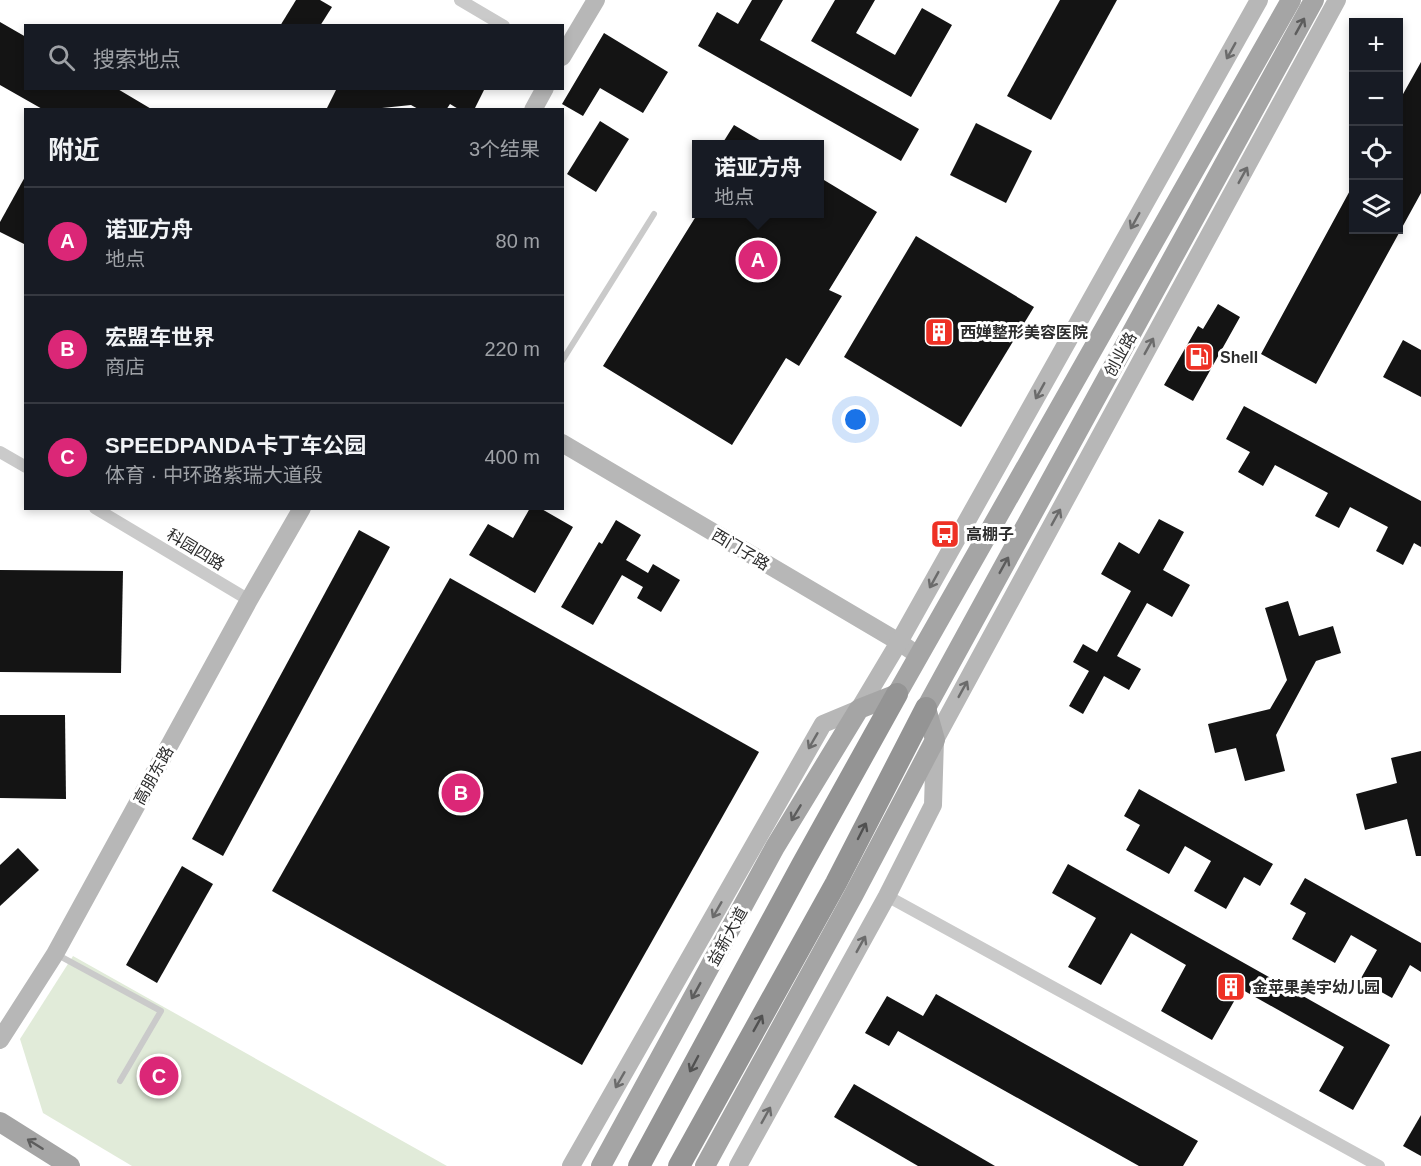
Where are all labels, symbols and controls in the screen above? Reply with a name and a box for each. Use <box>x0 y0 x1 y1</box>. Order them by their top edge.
one-way arrow <box>1295 17 1306 35</box>
map controls <box>1349 18 1403 234</box>
button: + <box>1349 18 1403 72</box>
search box <box>24 24 564 90</box>
icon: search <box>45 41 78 74</box>
one-way arrow <box>1225 42 1237 59</box>
text: 搜索地点 <box>93 47 181 72</box>
button: − <box>1349 72 1403 126</box>
button: locate <box>1349 126 1403 180</box>
text: 附近 <box>48 135 100 165</box>
text: 3个结果 <box>469 138 540 160</box>
popup <box>692 140 824 218</box>
text: 诺亚方舟 <box>714 155 802 180</box>
one-way arrow <box>1238 166 1249 184</box>
button: layers <box>1349 180 1403 234</box>
text: 地点 <box>714 186 754 208</box>
one-way arrow <box>1129 212 1141 229</box>
text: 诺亚方舟 <box>105 217 193 242</box>
text: A <box>60 230 75 252</box>
text: 80 m <box>496 230 540 252</box>
pin: A <box>738 238 777 282</box>
text: 地点 <box>105 248 145 270</box>
building icon: 西婵整形美容医院 <box>923 316 955 348</box>
place label: 西婵整形美容医院 <box>960 323 1088 341</box>
text: 宏盟车世界 <box>105 325 215 350</box>
street label: 创业路 <box>1101 329 1140 379</box>
text: B <box>60 338 75 360</box>
text: 220 m <box>484 338 540 360</box>
one-way arrow <box>1143 338 1155 355</box>
fuel station icon: Shell <box>1183 341 1215 373</box>
place label: Shell <box>1220 349 1258 366</box>
text: 商店 <box>105 356 145 378</box>
one-way arrow <box>1034 382 1046 399</box>
your location <box>841 405 870 434</box>
text: SPEEDPANDA卡丁车公园 <box>105 433 366 458</box>
text: C <box>60 446 75 468</box>
text: 400 m <box>484 446 540 468</box>
text: 体育 · 中环路紫瑞大道段 <box>105 464 323 486</box>
one-way arrow <box>1050 509 1062 526</box>
bus stop icon: 高棚子 <box>929 518 961 550</box>
street label: 科园四路 <box>164 526 228 573</box>
street label: 西门子路 <box>709 526 773 573</box>
place label: 高棚子 <box>966 526 1014 543</box>
one-way arrow <box>999 557 1011 574</box>
one-way arrow <box>928 571 940 588</box>
one-way arrow <box>958 680 969 698</box>
one-way arrow <box>807 732 819 749</box>
street label: 高朋东路 <box>130 743 176 807</box>
pin: B <box>442 770 480 816</box>
one-way arrow <box>790 804 802 821</box>
one-way arrow <box>857 822 869 840</box>
one-way arrow <box>711 901 723 918</box>
street label: 益新大道 <box>704 904 750 968</box>
one-way arrow <box>855 936 867 953</box>
building icon: 金苹果美宇幼儿园 <box>1215 971 1247 1003</box>
place label: 金苹果美宇幼儿园 <box>1252 978 1380 996</box>
one-way arrow <box>690 982 702 999</box>
one-way arrow <box>752 1015 764 1032</box>
pin: C <box>140 1054 178 1098</box>
one-way arrow <box>688 1055 700 1072</box>
one-way arrow <box>614 1071 626 1088</box>
one-way arrow <box>760 1107 772 1124</box>
one-way arrow <box>27 1138 44 1150</box>

